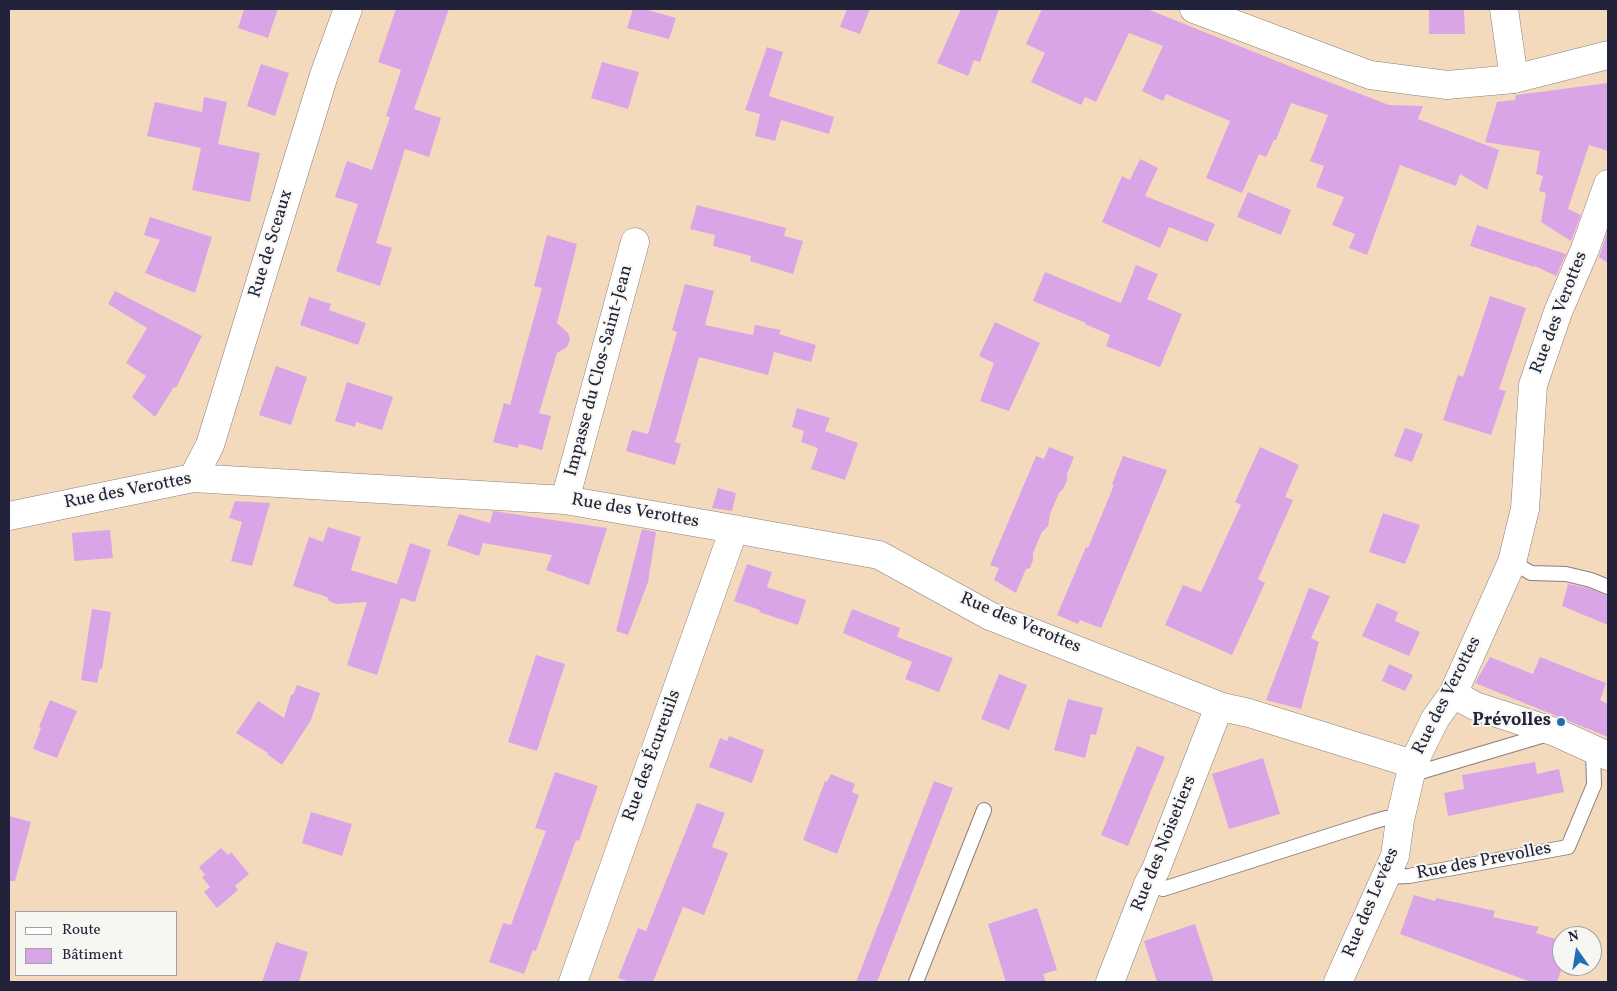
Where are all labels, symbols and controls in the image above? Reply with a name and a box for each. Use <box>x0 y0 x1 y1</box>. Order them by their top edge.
street label: Rue de Sceaux <box>245 187 299 301</box>
street label: Rue des Verottes <box>1527 249 1593 377</box>
street label: Impasse du Clos-Saint-Jean <box>561 263 639 479</box>
street label: Rue des Verottes <box>62 469 194 515</box>
street label: Rue des Verottes <box>569 490 701 534</box>
street label: Rue des Verottes <box>956 589 1084 659</box>
street label: Rue des Verottes <box>1409 633 1487 759</box>
street label: Rue des Écureuils <box>619 687 687 825</box>
place label: Prévolles <box>1472 711 1551 733</box>
marker: Prévolles <box>1555 716 1567 728</box>
street label: Rue des Noisetiers <box>1128 773 1202 915</box>
street label: Rue des Prevolles <box>1415 838 1553 886</box>
street label: Rue des Levées <box>1339 845 1405 961</box>
legend <box>15 911 178 976</box>
text: Route <box>62 920 101 941</box>
north arrow <box>1552 926 1602 976</box>
text: N <box>1567 926 1581 947</box>
text: Bâtiment <box>62 945 123 966</box>

